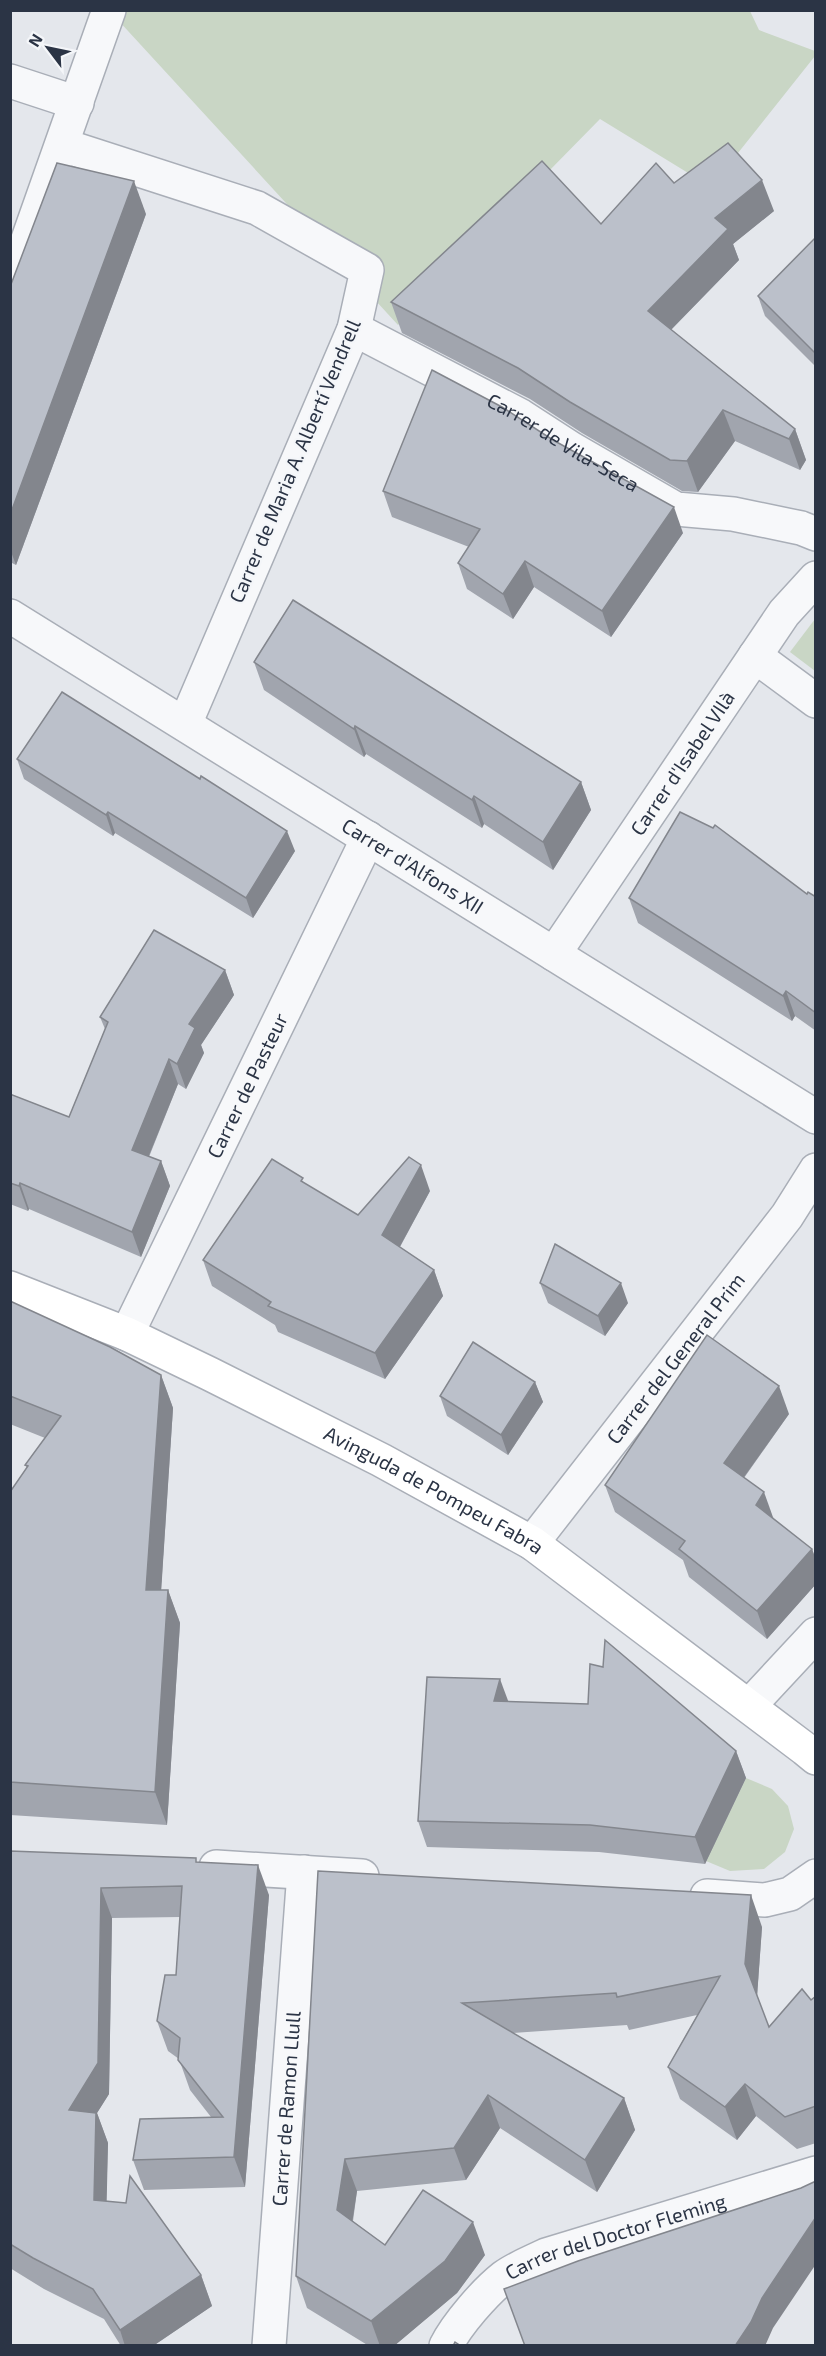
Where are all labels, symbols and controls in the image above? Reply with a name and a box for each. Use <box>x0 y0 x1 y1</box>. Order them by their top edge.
north arrow <box>18 18 78 78</box>
text: N <box>24 30 46 50</box>
street label: Carrer de Maria A. Albertí Vendrell <box>223 315 365 606</box>
street label: Carrer de Vila-Seca <box>483 388 644 496</box>
street label: Carrer d'Isabel VIlà <box>625 686 739 840</box>
street label: Carrer d'Alfons XII <box>338 812 488 918</box>
street label: Carrer de Pasteur <box>201 1009 292 1162</box>
street label: Carrer del General Prim <box>601 1268 749 1448</box>
street label: Avinguda de Pompeu Fabra <box>320 1420 549 1559</box>
street label: Carrer de Ramon Llull <box>266 2010 305 2207</box>
street label: Carrer del Doctor Fleming <box>500 2188 729 2284</box>

